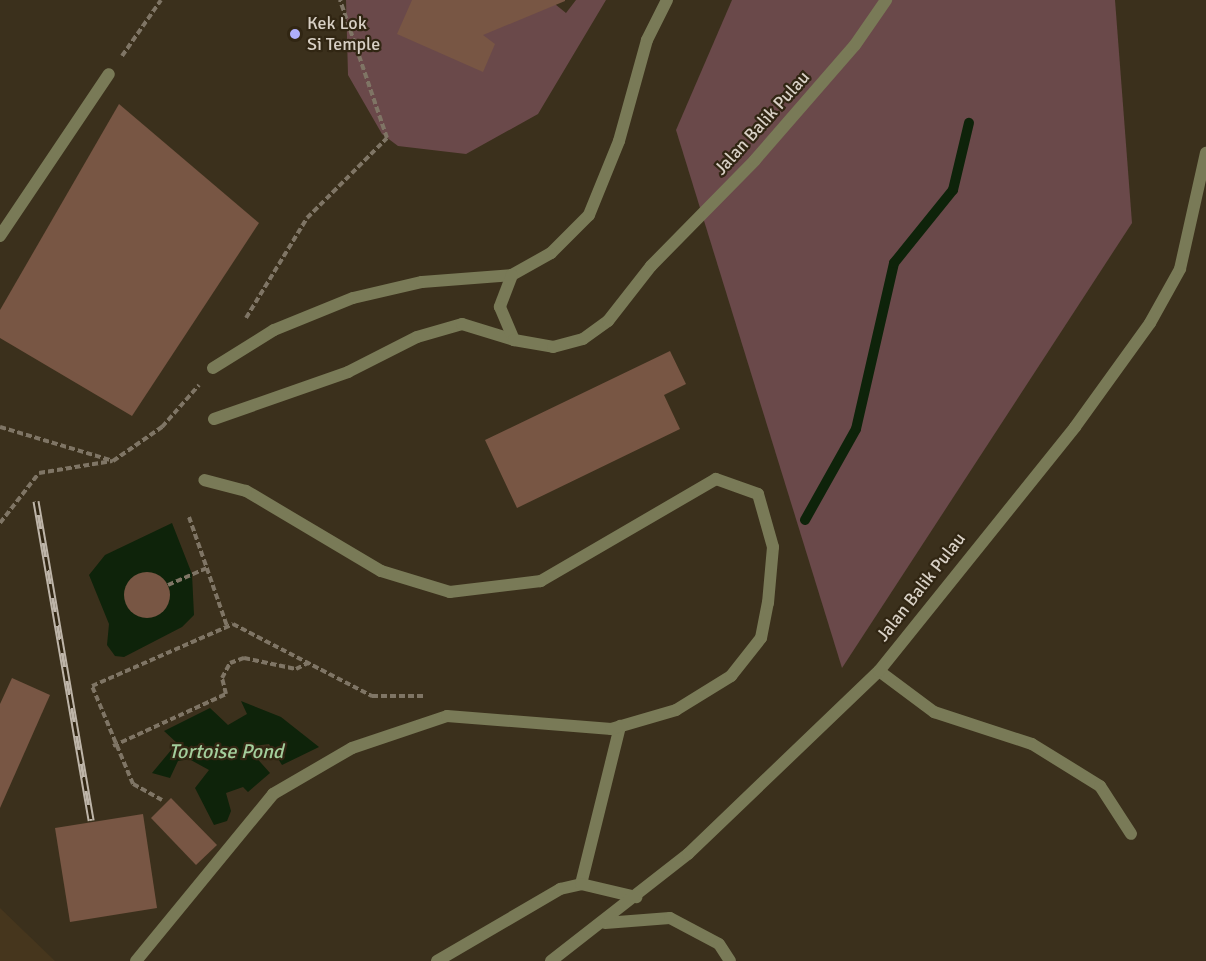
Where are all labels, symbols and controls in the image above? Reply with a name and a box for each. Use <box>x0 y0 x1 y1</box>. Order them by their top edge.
place label: Kek Lok Si Temple <box>307 13 380 56</box>
marker: Kek Lok Si Temple <box>288 27 302 41</box>
street label: Jalan Balik Pulau <box>710 67 814 179</box>
street label: Jalan Balik Pulau <box>872 528 970 646</box>
water label: Tortoise Pond <box>169 739 283 763</box>

